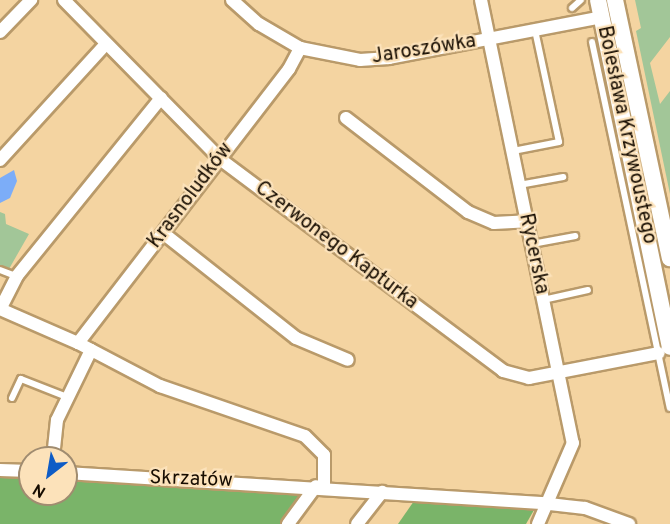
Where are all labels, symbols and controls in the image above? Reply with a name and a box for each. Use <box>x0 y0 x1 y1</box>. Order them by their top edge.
street label: Bolesława Krzywoustego <box>591 24 661 246</box>
street label: Jaroszówka <box>370 30 478 70</box>
street label: Krasnoludków <box>143 138 239 254</box>
street label: Czerwonego Kapturka <box>250 177 422 315</box>
street label: Rycerska <box>513 211 553 297</box>
north arrow <box>18 446 78 506</box>
street label: Skrzatów <box>149 467 233 493</box>
text: N <box>30 478 50 501</box>

